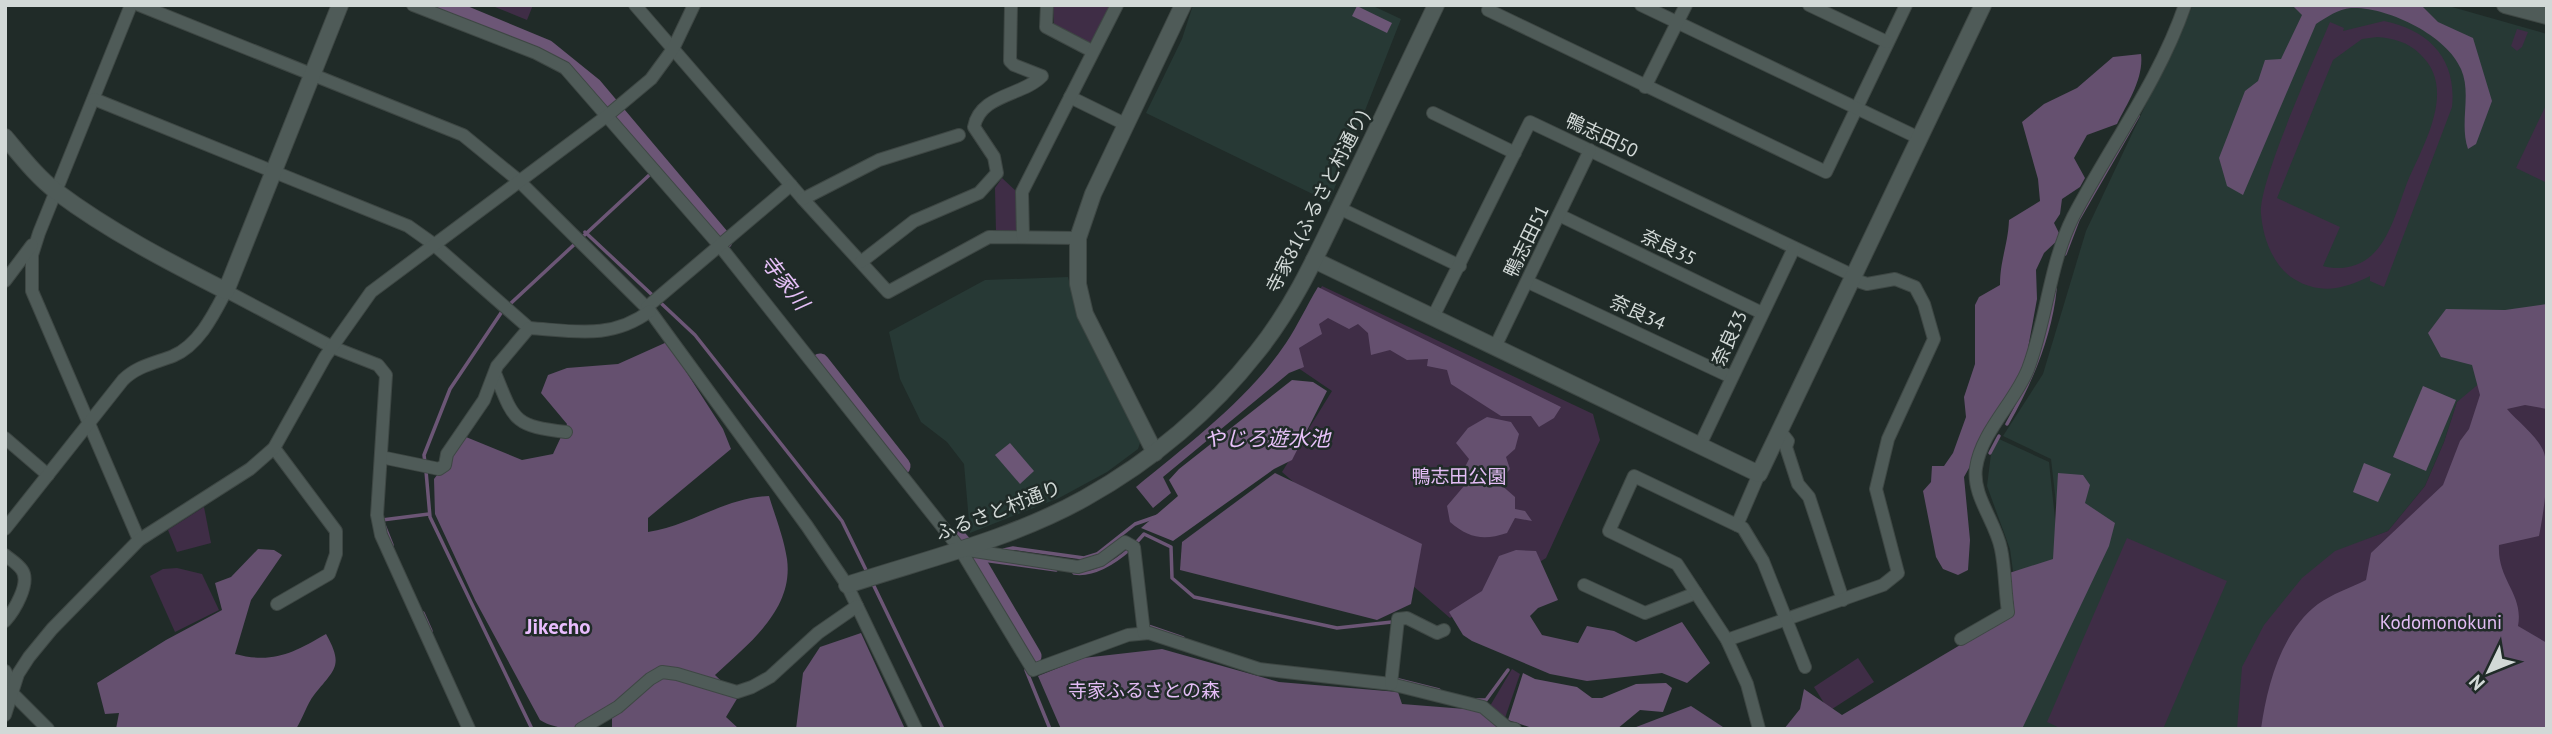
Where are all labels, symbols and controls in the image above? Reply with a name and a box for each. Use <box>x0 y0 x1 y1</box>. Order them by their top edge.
street label: 寺家81(ふるさと村通り) <box>1260 105 1374 297</box>
street label: 鴨志田50 <box>1562 108 1642 162</box>
street label: 鴨志田51 <box>1498 201 1554 281</box>
street label: 奈良35 <box>1637 223 1701 271</box>
water label: 寺家川 <box>755 249 816 317</box>
street label: 奈良34 <box>1606 289 1670 335</box>
street label: 奈良33 <box>1706 306 1752 370</box>
water label: やじろ遊水池 <box>1204 425 1332 452</box>
park label: 鴨志田公園 <box>1411 464 1507 488</box>
street label: ふるさと村通り <box>932 475 1064 545</box>
park label: Kodomonokuni <box>2380 610 2502 634</box>
district label: Jikecho <box>524 613 591 640</box>
north arrow <box>2454 636 2524 706</box>
text: N <box>2464 670 2490 695</box>
park label: 寺家ふるさとの森 <box>1068 678 1220 702</box>

